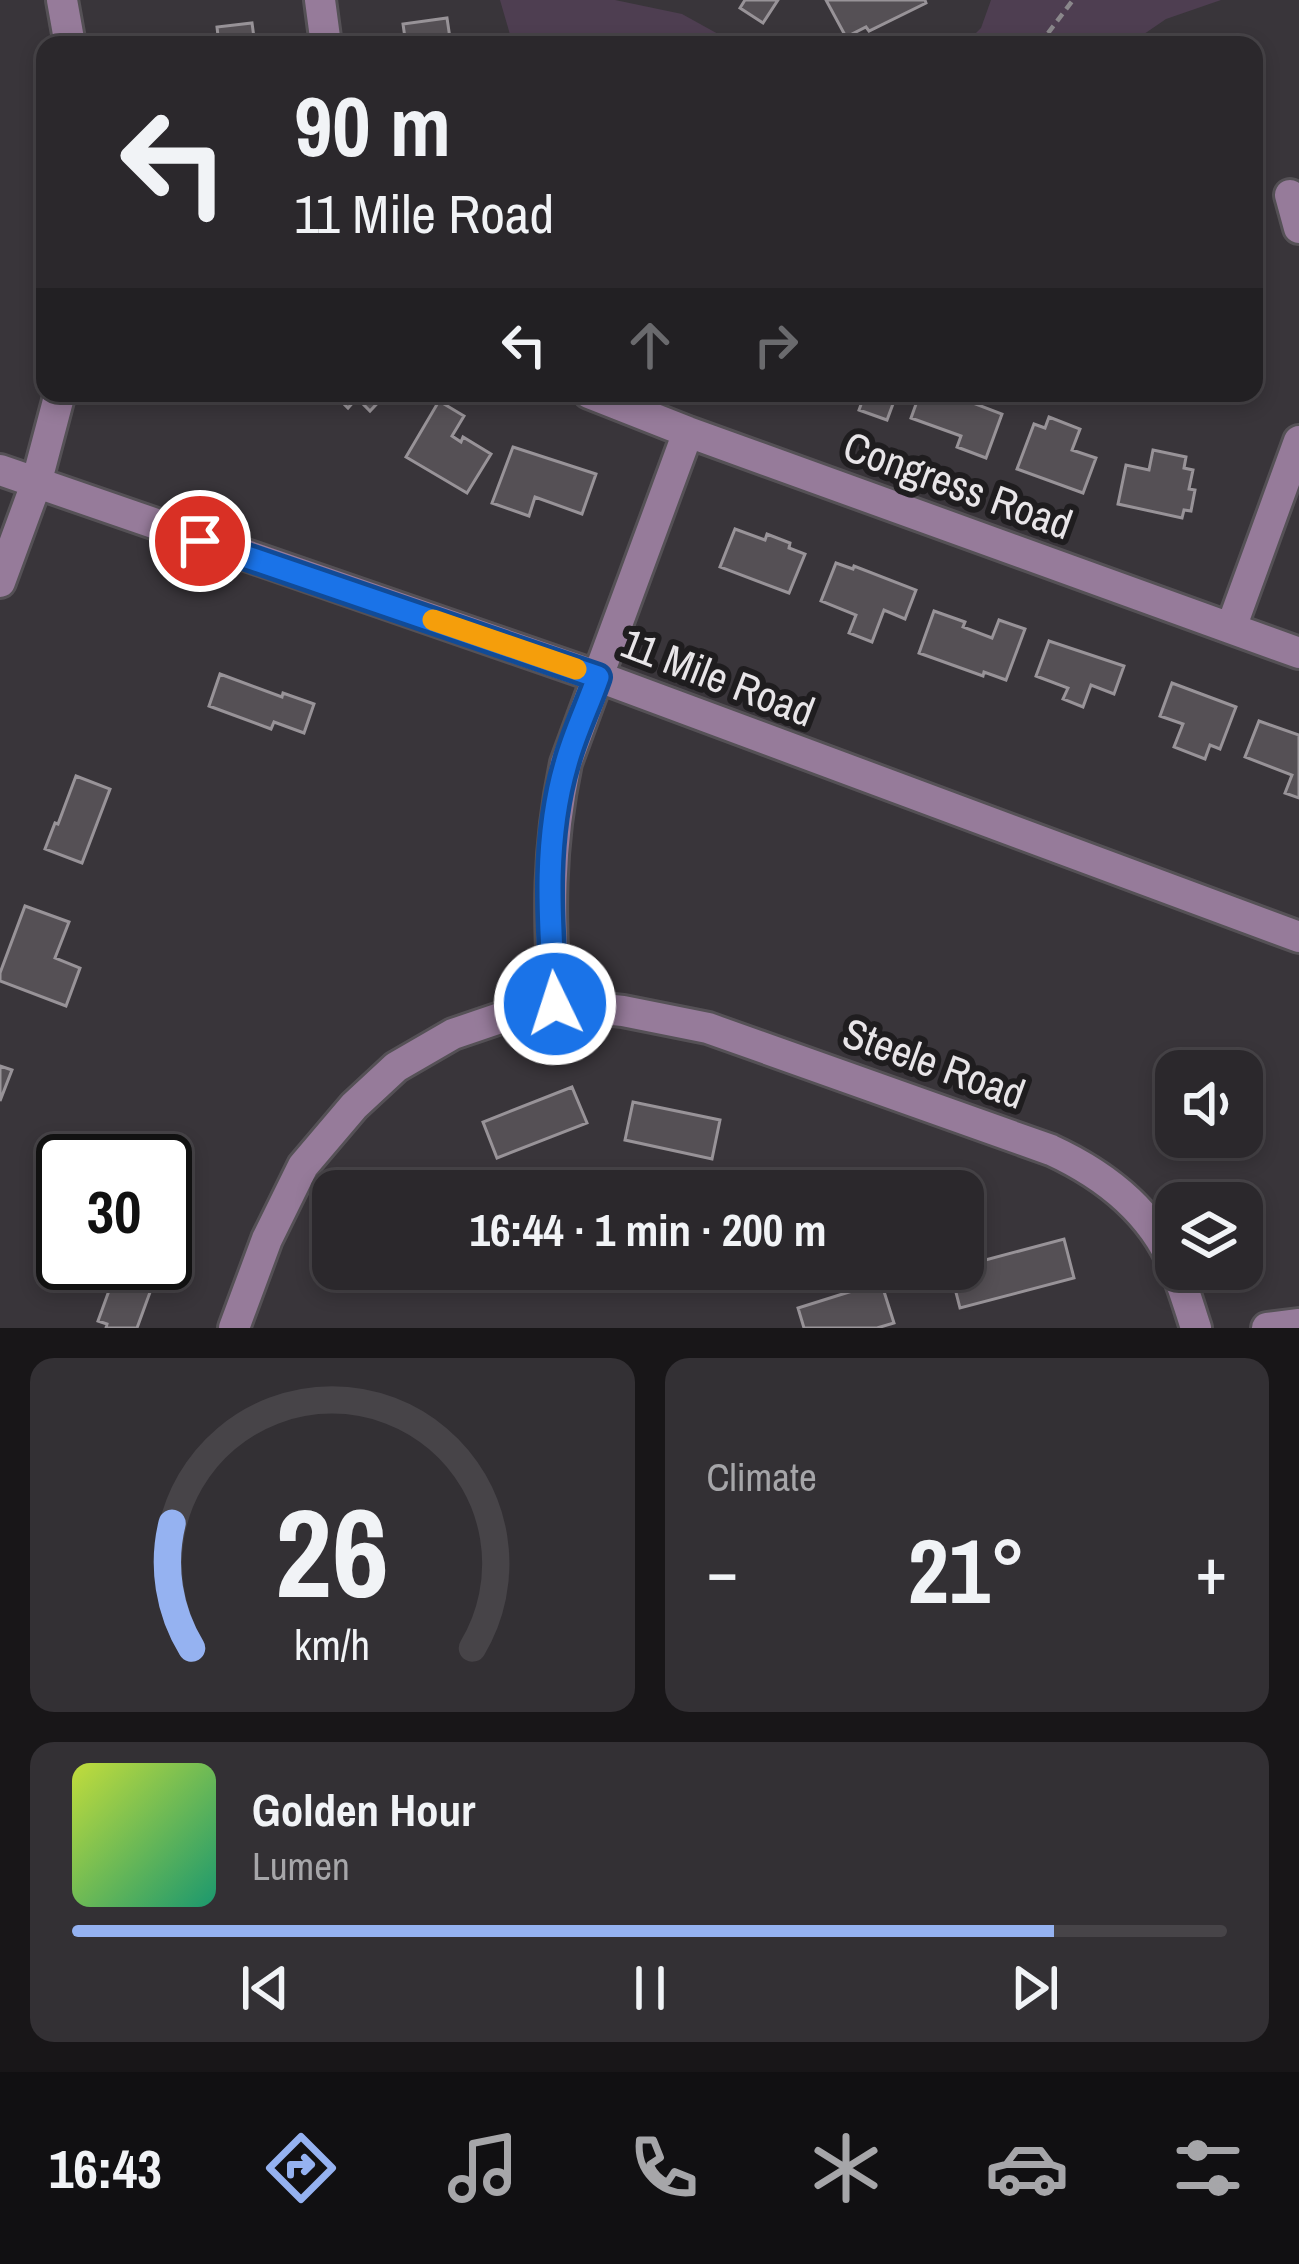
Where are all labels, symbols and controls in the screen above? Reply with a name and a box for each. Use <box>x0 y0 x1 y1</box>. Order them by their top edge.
text: 90 m <box>294 69 451 182</box>
icon: left <box>96 84 252 240</box>
text: 11 Mile Road <box>294 177 554 250</box>
icon: left <box>491 312 557 378</box>
icon: ahead <box>617 312 683 378</box>
icon: right <box>743 312 809 378</box>
street label: Congress Road <box>836 418 1080 552</box>
pin <box>149 490 251 592</box>
icon: arrive <box>167 508 233 574</box>
street label: 11 Mile Road <box>614 615 822 739</box>
position arrow <box>492 941 618 1067</box>
street label: Steele Road <box>835 1004 1033 1122</box>
map controls <box>1155 1050 1263 1290</box>
button: sound <box>1155 1050 1263 1158</box>
speed limit sign: 30 <box>36 1134 192 1290</box>
button: layers <box>1155 1182 1263 1290</box>
text: 16:44 · 1 min · 200 m <box>470 1199 826 1260</box>
text: Climate <box>707 1451 817 1503</box>
text: 26 <box>275 1468 389 1636</box>
text: 21° <box>908 1510 1026 1631</box>
text: − <box>707 1526 738 1615</box>
text: + <box>1195 1526 1227 1615</box>
text: km/h <box>294 1616 370 1673</box>
text: Golden Hour <box>252 1779 475 1840</box>
text: Lumen <box>252 1840 350 1892</box>
icon: previous <box>232 1955 298 2021</box>
icon: pause <box>617 1955 683 2021</box>
icon: next <box>1002 1955 1068 2021</box>
icon: directions <box>259 2126 343 2210</box>
icon: music <box>441 2126 525 2210</box>
icon: phone <box>622 2126 706 2210</box>
icon: climate <box>804 2126 888 2210</box>
icon: car <box>985 2126 1069 2210</box>
icon: filters <box>1166 2126 1250 2210</box>
text: 16:43 <box>49 2132 162 2205</box>

